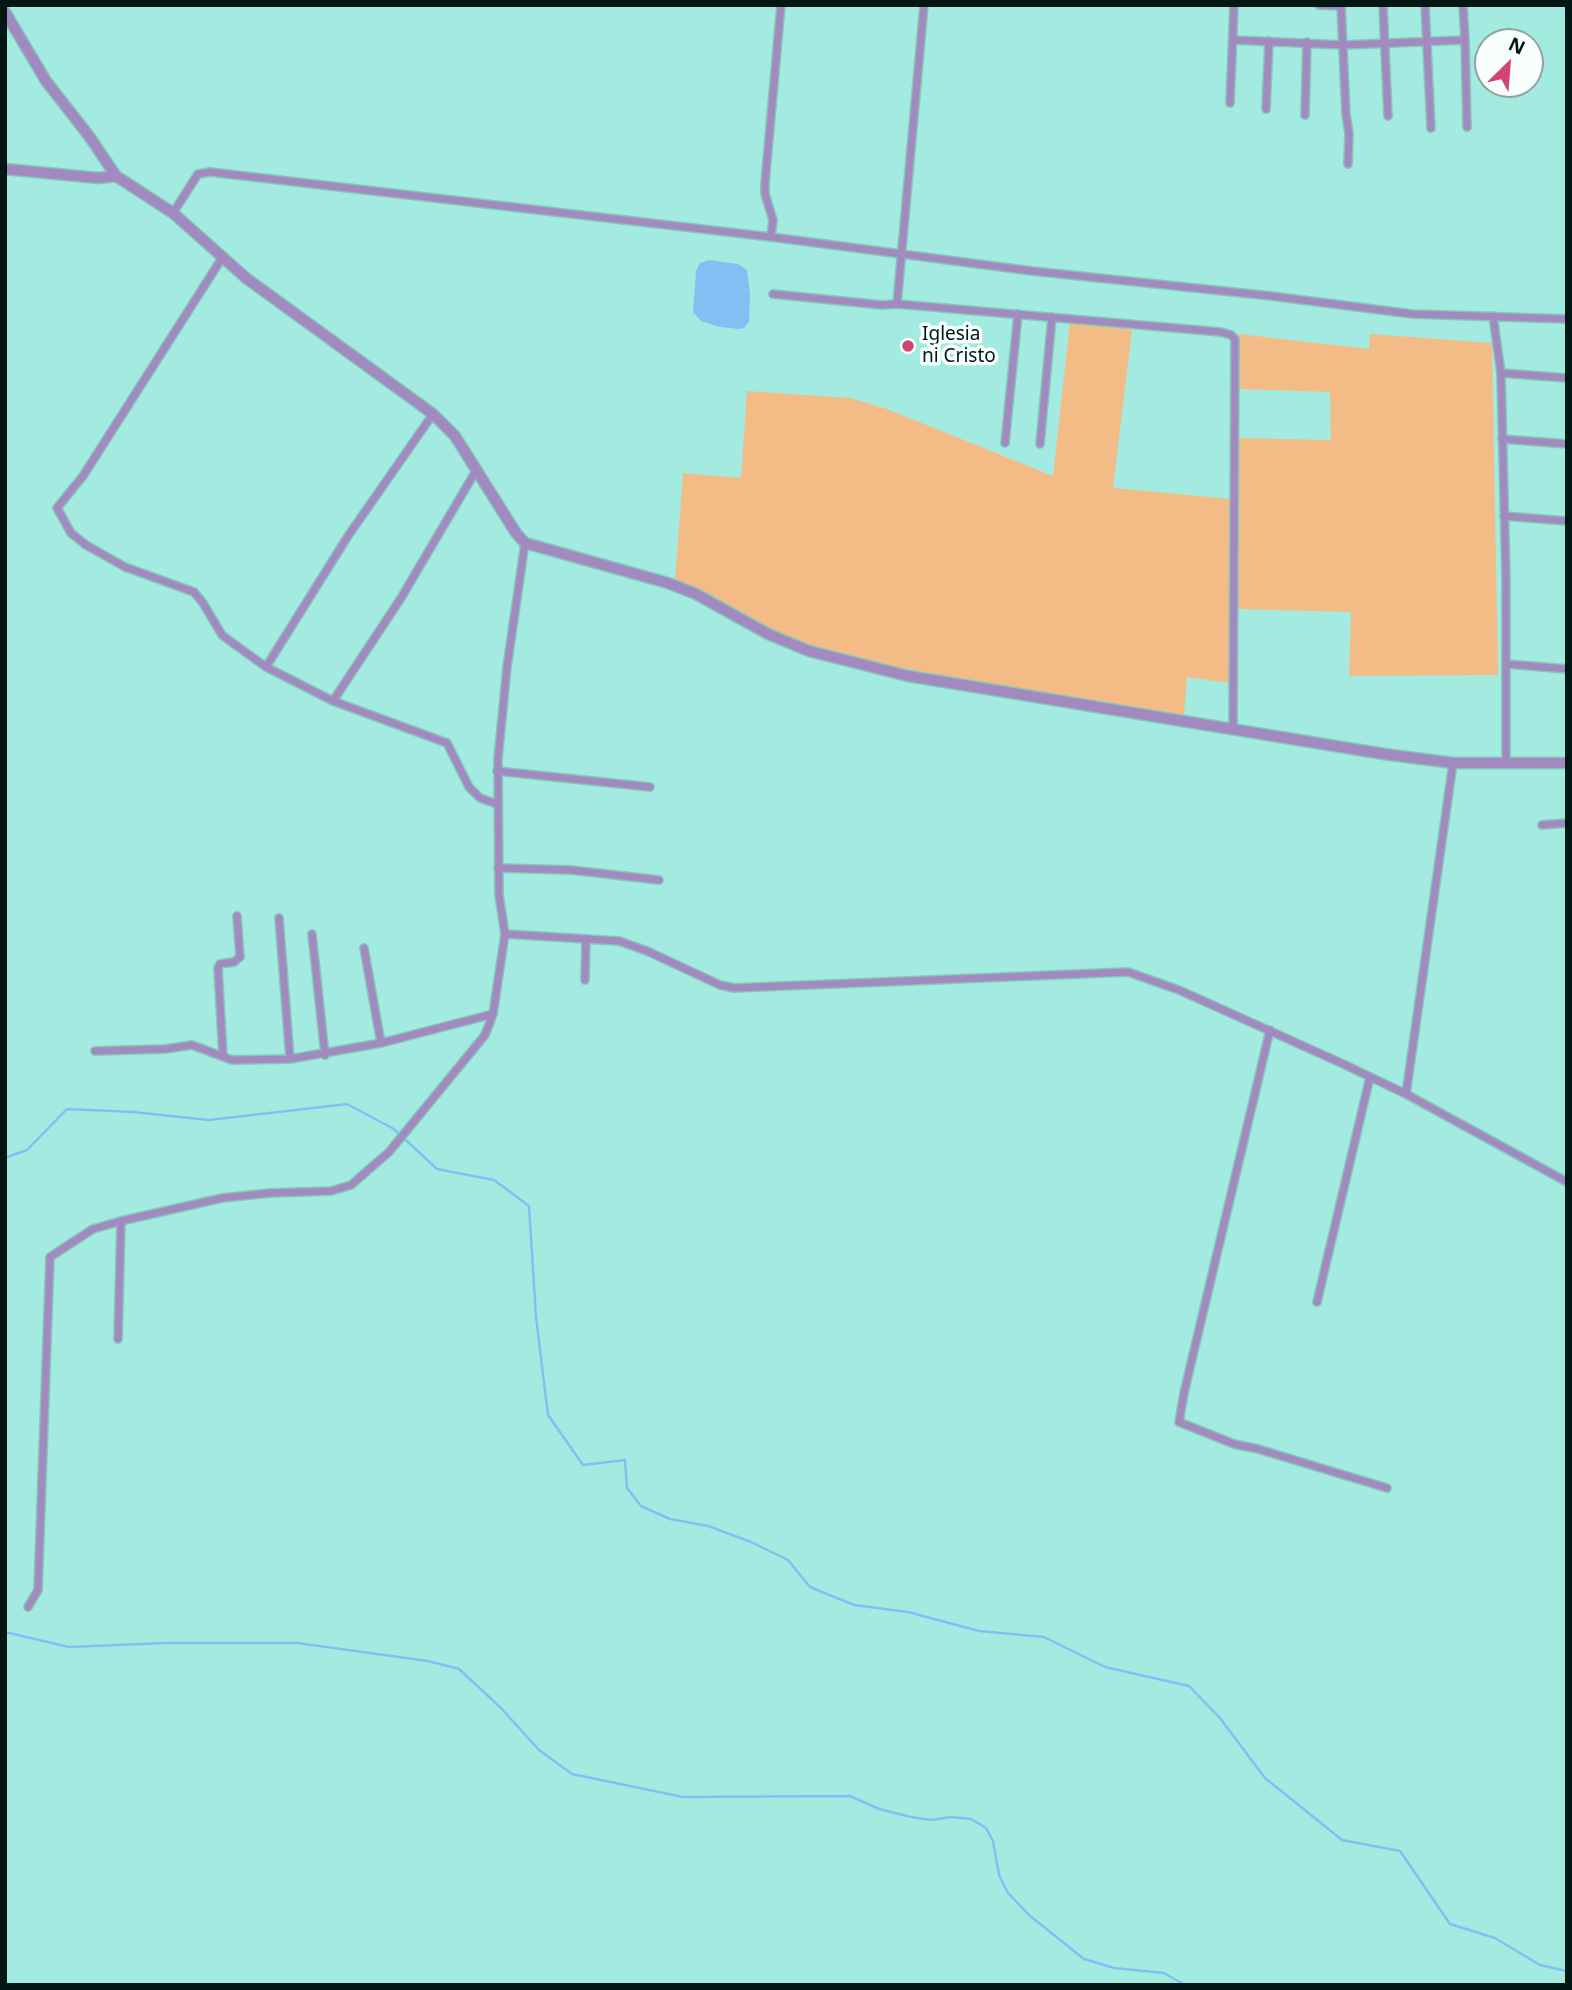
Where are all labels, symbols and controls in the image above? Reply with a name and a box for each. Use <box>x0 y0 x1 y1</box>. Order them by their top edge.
north arrow <box>1474 28 1544 98</box>
text: N <box>1505 31 1530 61</box>
place label: Iglesia ni Cristo <box>922 324 996 368</box>
marker: Iglesia ni Cristo <box>900 338 916 354</box>

